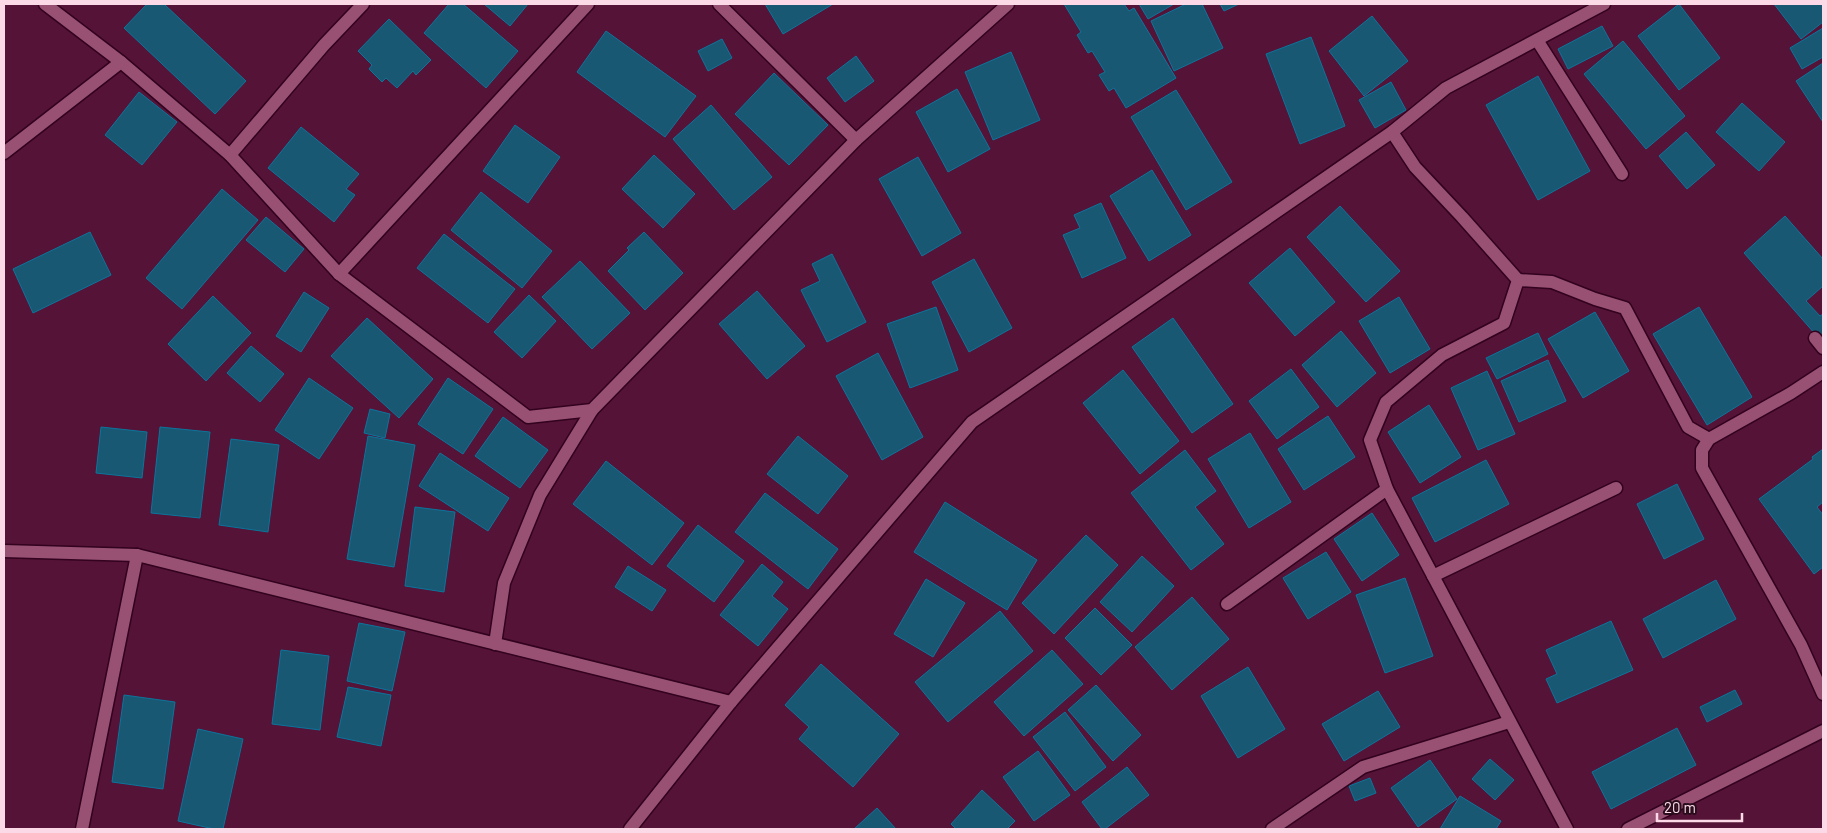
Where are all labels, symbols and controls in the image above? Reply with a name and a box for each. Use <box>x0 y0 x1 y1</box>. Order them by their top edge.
scale bar <box>1657 790 1742 822</box>
text: 20 m <box>1664 798 1696 816</box>

